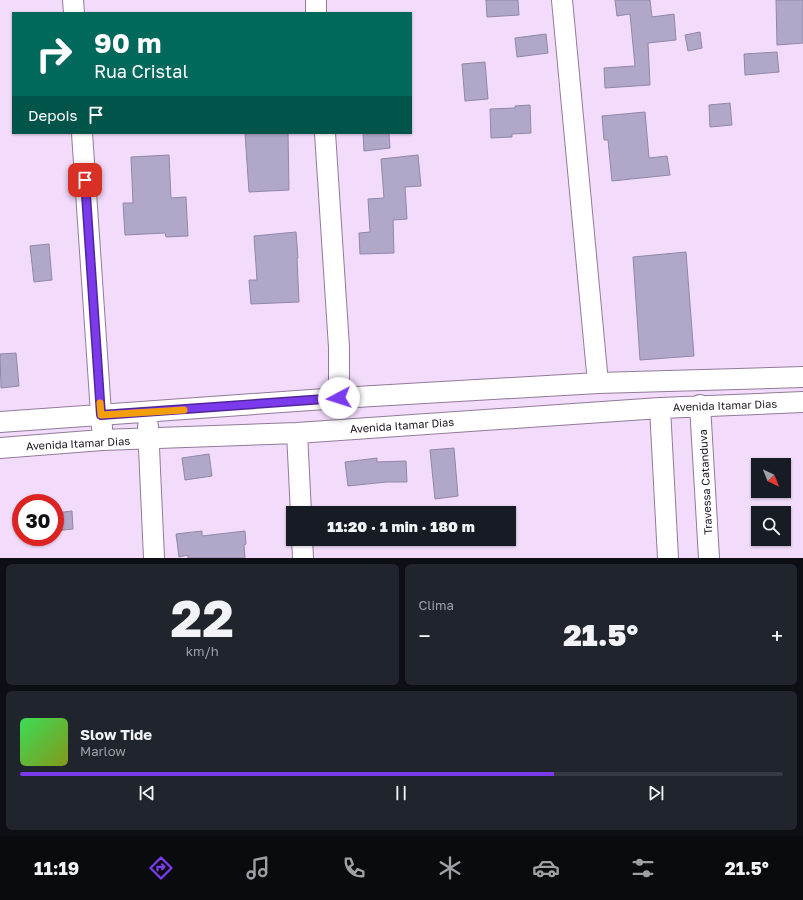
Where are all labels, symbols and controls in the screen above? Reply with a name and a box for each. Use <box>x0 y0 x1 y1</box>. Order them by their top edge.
text: 90 m <box>94 26 161 59</box>
icon: right <box>28 28 80 80</box>
text: Rua Cristal <box>94 60 188 82</box>
icon: arrive <box>85 104 107 126</box>
text: Depois <box>28 106 77 124</box>
pin <box>68 163 102 197</box>
icon: arrive <box>74 169 96 191</box>
position arrow <box>318 377 360 419</box>
street label: Avenida Itamar Dias <box>673 397 777 413</box>
street label: Avenida Itamar Dias <box>350 415 455 435</box>
street label: Travessa Catanduva <box>696 429 714 535</box>
street label: Avenida Itamar Dias <box>26 434 131 452</box>
north arrow <box>751 458 791 498</box>
map controls <box>751 458 791 546</box>
speed limit sign: 30 <box>12 494 64 546</box>
button: search <box>751 506 791 546</box>
text: 11:20 · 1 min · 180 m <box>327 517 475 535</box>
text: 22 <box>171 586 234 648</box>
text: Clima <box>419 597 454 613</box>
text: 21.5° <box>563 617 638 653</box>
text: − <box>419 622 431 649</box>
text: + <box>771 622 783 649</box>
text: km/h <box>186 643 219 659</box>
text: Slow Tide <box>80 725 152 743</box>
text: Marlow <box>80 743 126 759</box>
icon: previous <box>136 782 158 804</box>
icon: pause <box>390 782 412 804</box>
icon: next <box>645 782 667 804</box>
icon: directions <box>147 854 175 882</box>
icon: music <box>244 854 272 882</box>
icon: phone <box>340 854 368 882</box>
icon: climate <box>436 854 464 882</box>
icon: car <box>532 854 560 882</box>
icon: filters <box>629 854 657 882</box>
text: 11:19 <box>34 857 79 879</box>
text: 21.5° <box>725 857 769 879</box>

